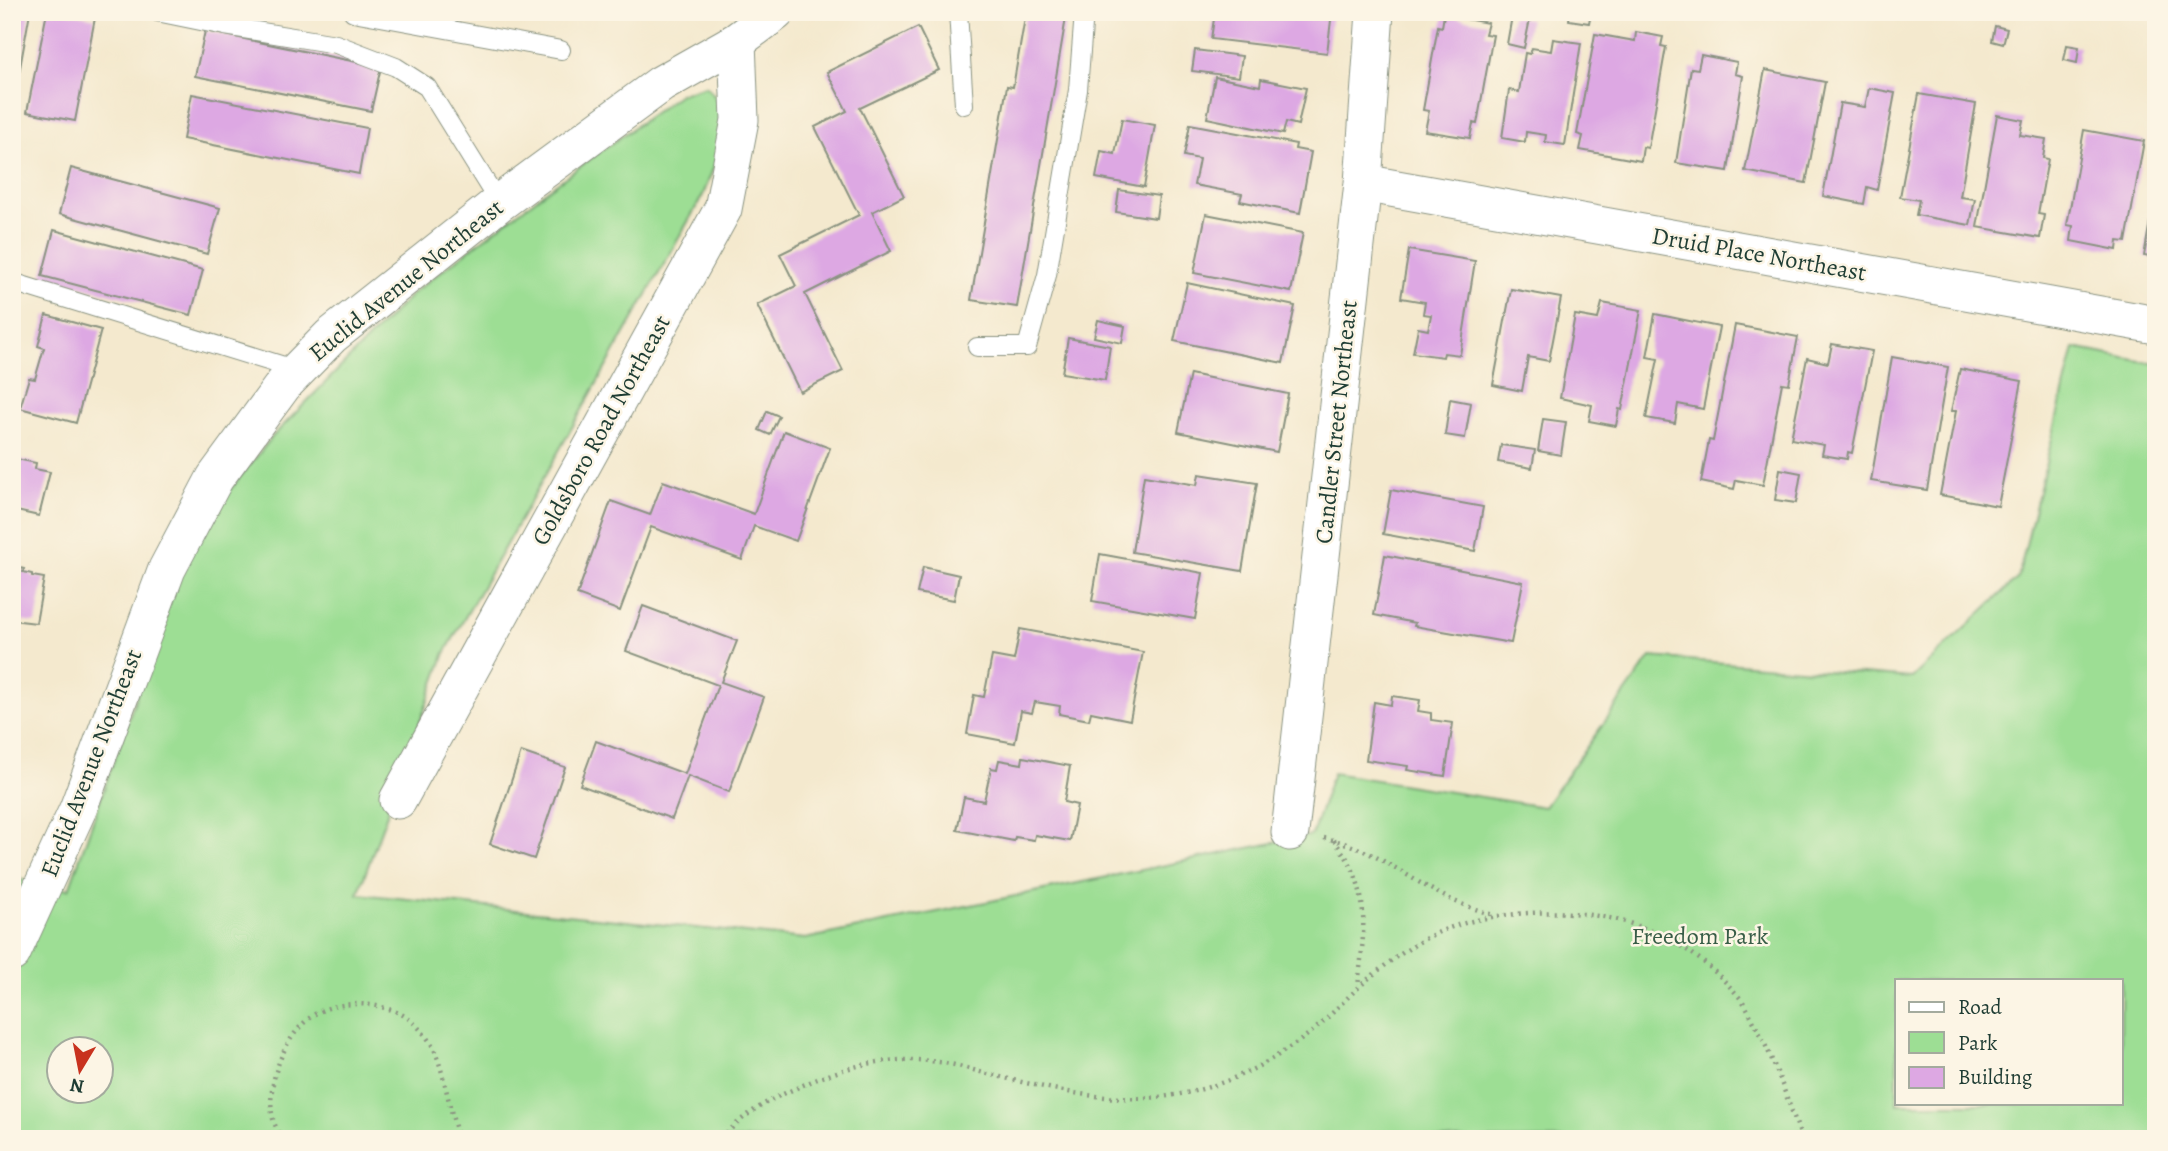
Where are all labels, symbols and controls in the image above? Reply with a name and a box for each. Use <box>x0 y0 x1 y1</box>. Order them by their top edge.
street label: Euclid Avenue Northeast <box>302 192 510 368</box>
street label: Druid Place Northeast <box>1649 219 1869 289</box>
street label: Candler Street Northeast <box>1307 299 1365 545</box>
street label: Goldsboro Road Northeast <box>524 309 678 551</box>
street label: Euclid Avenue Northeast <box>33 644 149 881</box>
park label: Freedom Park <box>1632 920 1769 952</box>
legend <box>1895 979 2122 1106</box>
text: Road <box>1958 993 2002 1021</box>
text: Park <box>1958 1029 1998 1057</box>
north arrow <box>46 1036 116 1106</box>
text: Building <box>1958 1063 2033 1091</box>
text: N <box>68 1072 86 1100</box>

